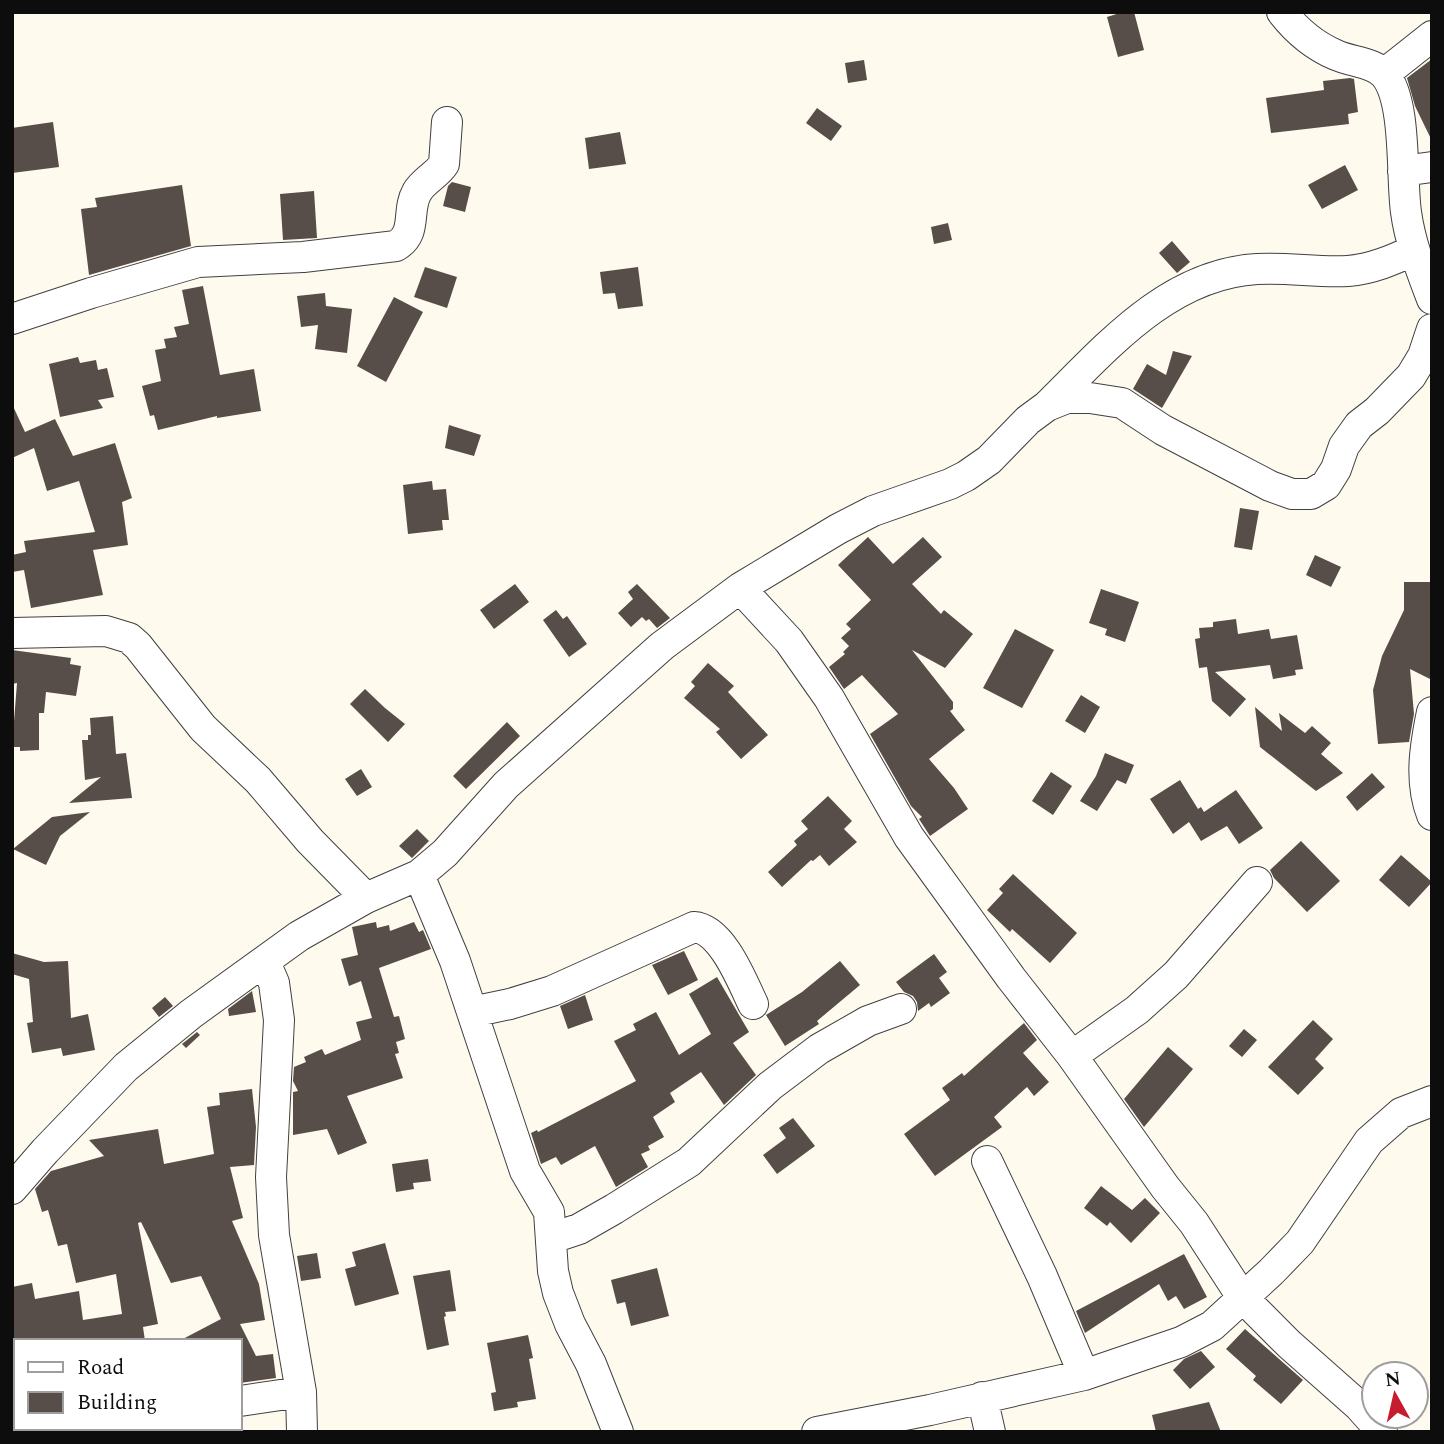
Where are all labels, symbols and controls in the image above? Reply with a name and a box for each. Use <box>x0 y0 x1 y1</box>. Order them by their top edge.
legend <box>14 1339 242 1430</box>
text: Road <box>77 1352 124 1384</box>
north arrow <box>1360 1360 1430 1430</box>
text: N <box>1383 1364 1403 1395</box>
text: Building <box>77 1387 157 1419</box>

